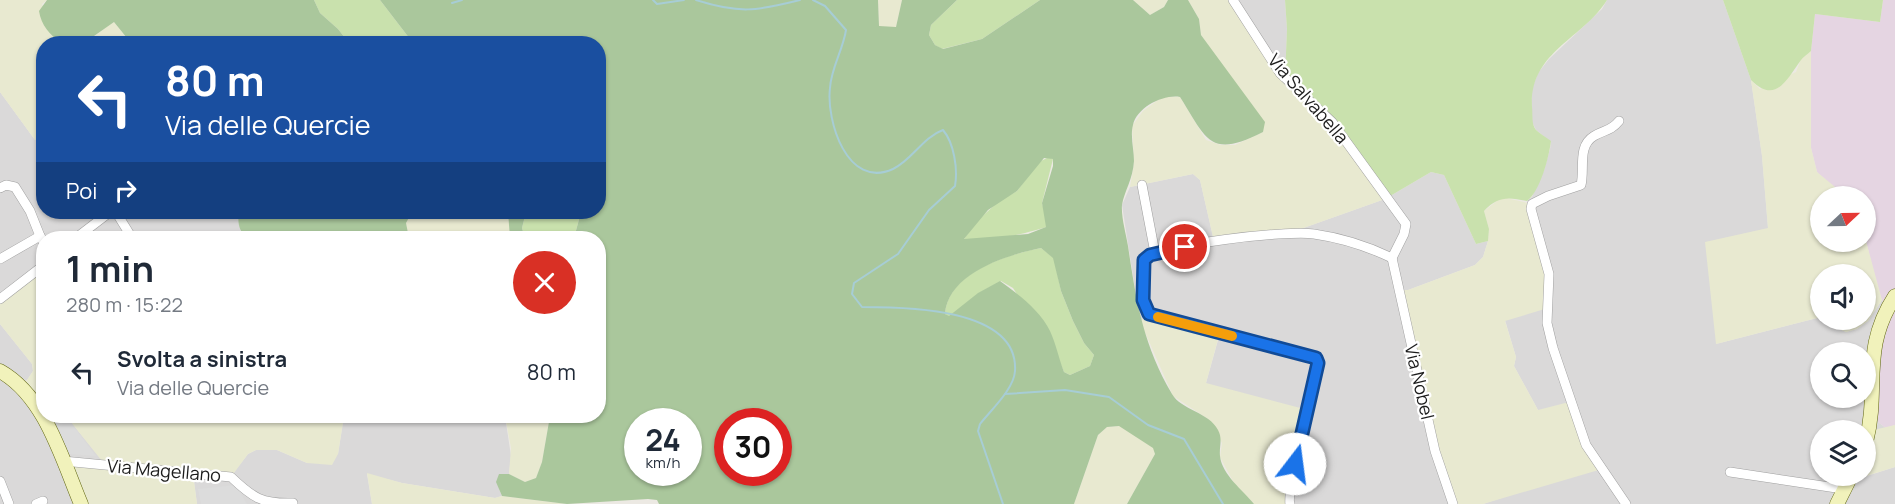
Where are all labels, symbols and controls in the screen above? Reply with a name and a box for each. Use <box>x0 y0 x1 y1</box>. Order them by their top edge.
street label: Via Salvabella <box>1263 48 1354 148</box>
text: 80 m <box>165 51 265 109</box>
icon: left <box>66 60 144 138</box>
text: Via delle Quercie <box>165 106 370 143</box>
icon: right <box>109 174 142 207</box>
text: Poi <box>66 176 97 206</box>
north arrow <box>1810 186 1876 252</box>
map controls <box>1810 186 1876 486</box>
pin <box>1159 221 1210 272</box>
icon: arrive <box>1168 230 1201 263</box>
text: 1 min <box>66 244 154 293</box>
button: close <box>513 251 576 314</box>
button: sound <box>1810 264 1876 330</box>
text: 280 m · 15:22 <box>66 291 183 318</box>
street label: Via Nobel <box>1400 342 1440 422</box>
button: search <box>1810 342 1876 408</box>
text: Svolta a sinistra <box>117 344 287 374</box>
icon: left <box>66 356 99 389</box>
text: 80 m <box>527 357 576 387</box>
text: Via delle Quercie <box>117 374 269 401</box>
speed limit sign: 30 <box>714 408 792 486</box>
text: 24 <box>645 419 681 460</box>
button: layers <box>1810 420 1876 486</box>
position arrow <box>1263 432 1327 496</box>
text: km/h <box>646 452 680 473</box>
street label: Via Magellano <box>106 453 222 487</box>

